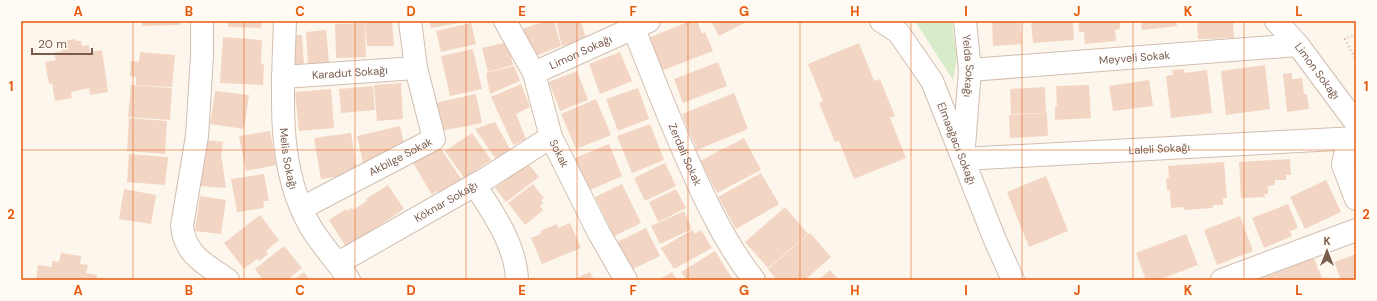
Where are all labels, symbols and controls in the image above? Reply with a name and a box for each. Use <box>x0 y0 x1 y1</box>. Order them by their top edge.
text: A <box>73 3 83 20</box>
text: B <box>185 3 193 20</box>
text: C <box>295 3 305 20</box>
text: D <box>406 3 416 20</box>
text: E <box>518 3 526 20</box>
text: F <box>629 3 637 20</box>
text: G <box>739 3 749 20</box>
text: H <box>850 3 860 20</box>
text: I <box>964 3 968 20</box>
text: J <box>1073 3 1081 20</box>
text: K <box>1184 3 1193 20</box>
text: L <box>1295 3 1303 20</box>
scale bar <box>32 30 92 56</box>
street label: Limon Sokağı <box>547 32 614 72</box>
street label: Yelda Sokağı <box>959 34 977 98</box>
text: 20 m <box>38 36 67 52</box>
street label: Limon Sokağı <box>1292 40 1343 102</box>
street label: Meyveli Sokak <box>1099 48 1171 67</box>
street label: Karadut Sokağı <box>312 63 388 82</box>
text: 1 <box>9 78 13 95</box>
text: 1 <box>1364 78 1368 95</box>
street label: Elmaağacı Sokağı <box>934 100 979 187</box>
street label: Zerdali Sokak <box>665 121 705 188</box>
street label: Melis Sokağı <box>277 127 301 191</box>
street label: Akbilge Sokak <box>366 134 435 179</box>
street label: Sokak <box>546 137 572 170</box>
street label: Laleli Sokağı <box>1128 140 1190 157</box>
street label: Köknar Sokağı <box>412 178 480 225</box>
text: 2 <box>7 206 15 223</box>
text: 2 <box>1362 206 1370 223</box>
north arrow <box>1307 231 1347 271</box>
text: K <box>1323 234 1331 248</box>
text: A <box>73 282 83 299</box>
text: B <box>185 282 193 299</box>
text: C <box>295 282 305 299</box>
text: D <box>406 282 416 299</box>
text: E <box>518 282 526 299</box>
text: F <box>629 282 637 299</box>
text: G <box>739 282 749 299</box>
text: H <box>850 282 860 299</box>
text: I <box>964 282 968 299</box>
text: J <box>1073 282 1081 299</box>
text: K <box>1184 282 1193 299</box>
text: L <box>1295 282 1303 299</box>

